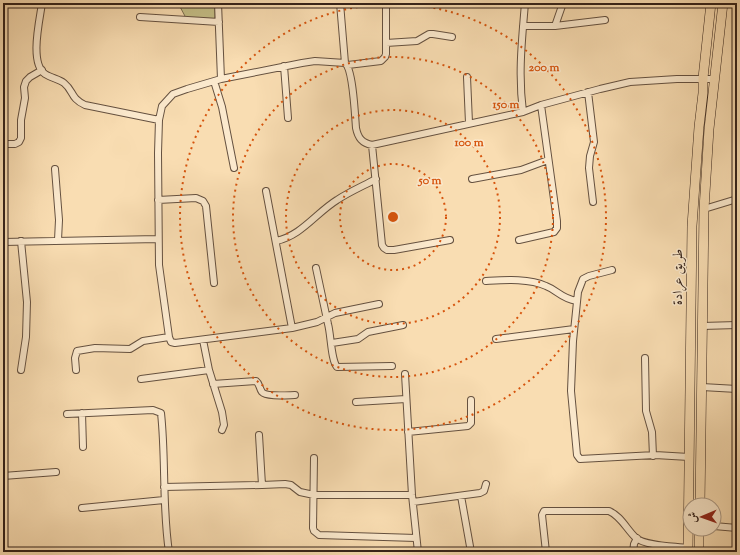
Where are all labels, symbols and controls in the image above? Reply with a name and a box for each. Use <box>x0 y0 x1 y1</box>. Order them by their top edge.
text: 200 m <box>529 59 559 77</box>
text: 150 m <box>491 96 520 114</box>
text: 100 m <box>453 134 484 152</box>
text: 50 m <box>418 172 442 190</box>
centre of rings <box>386 210 400 224</box>
street label: طريق عرادة <box>669 249 689 305</box>
north arrow <box>682 497 722 537</box>
text: ش <box>685 511 701 523</box>

